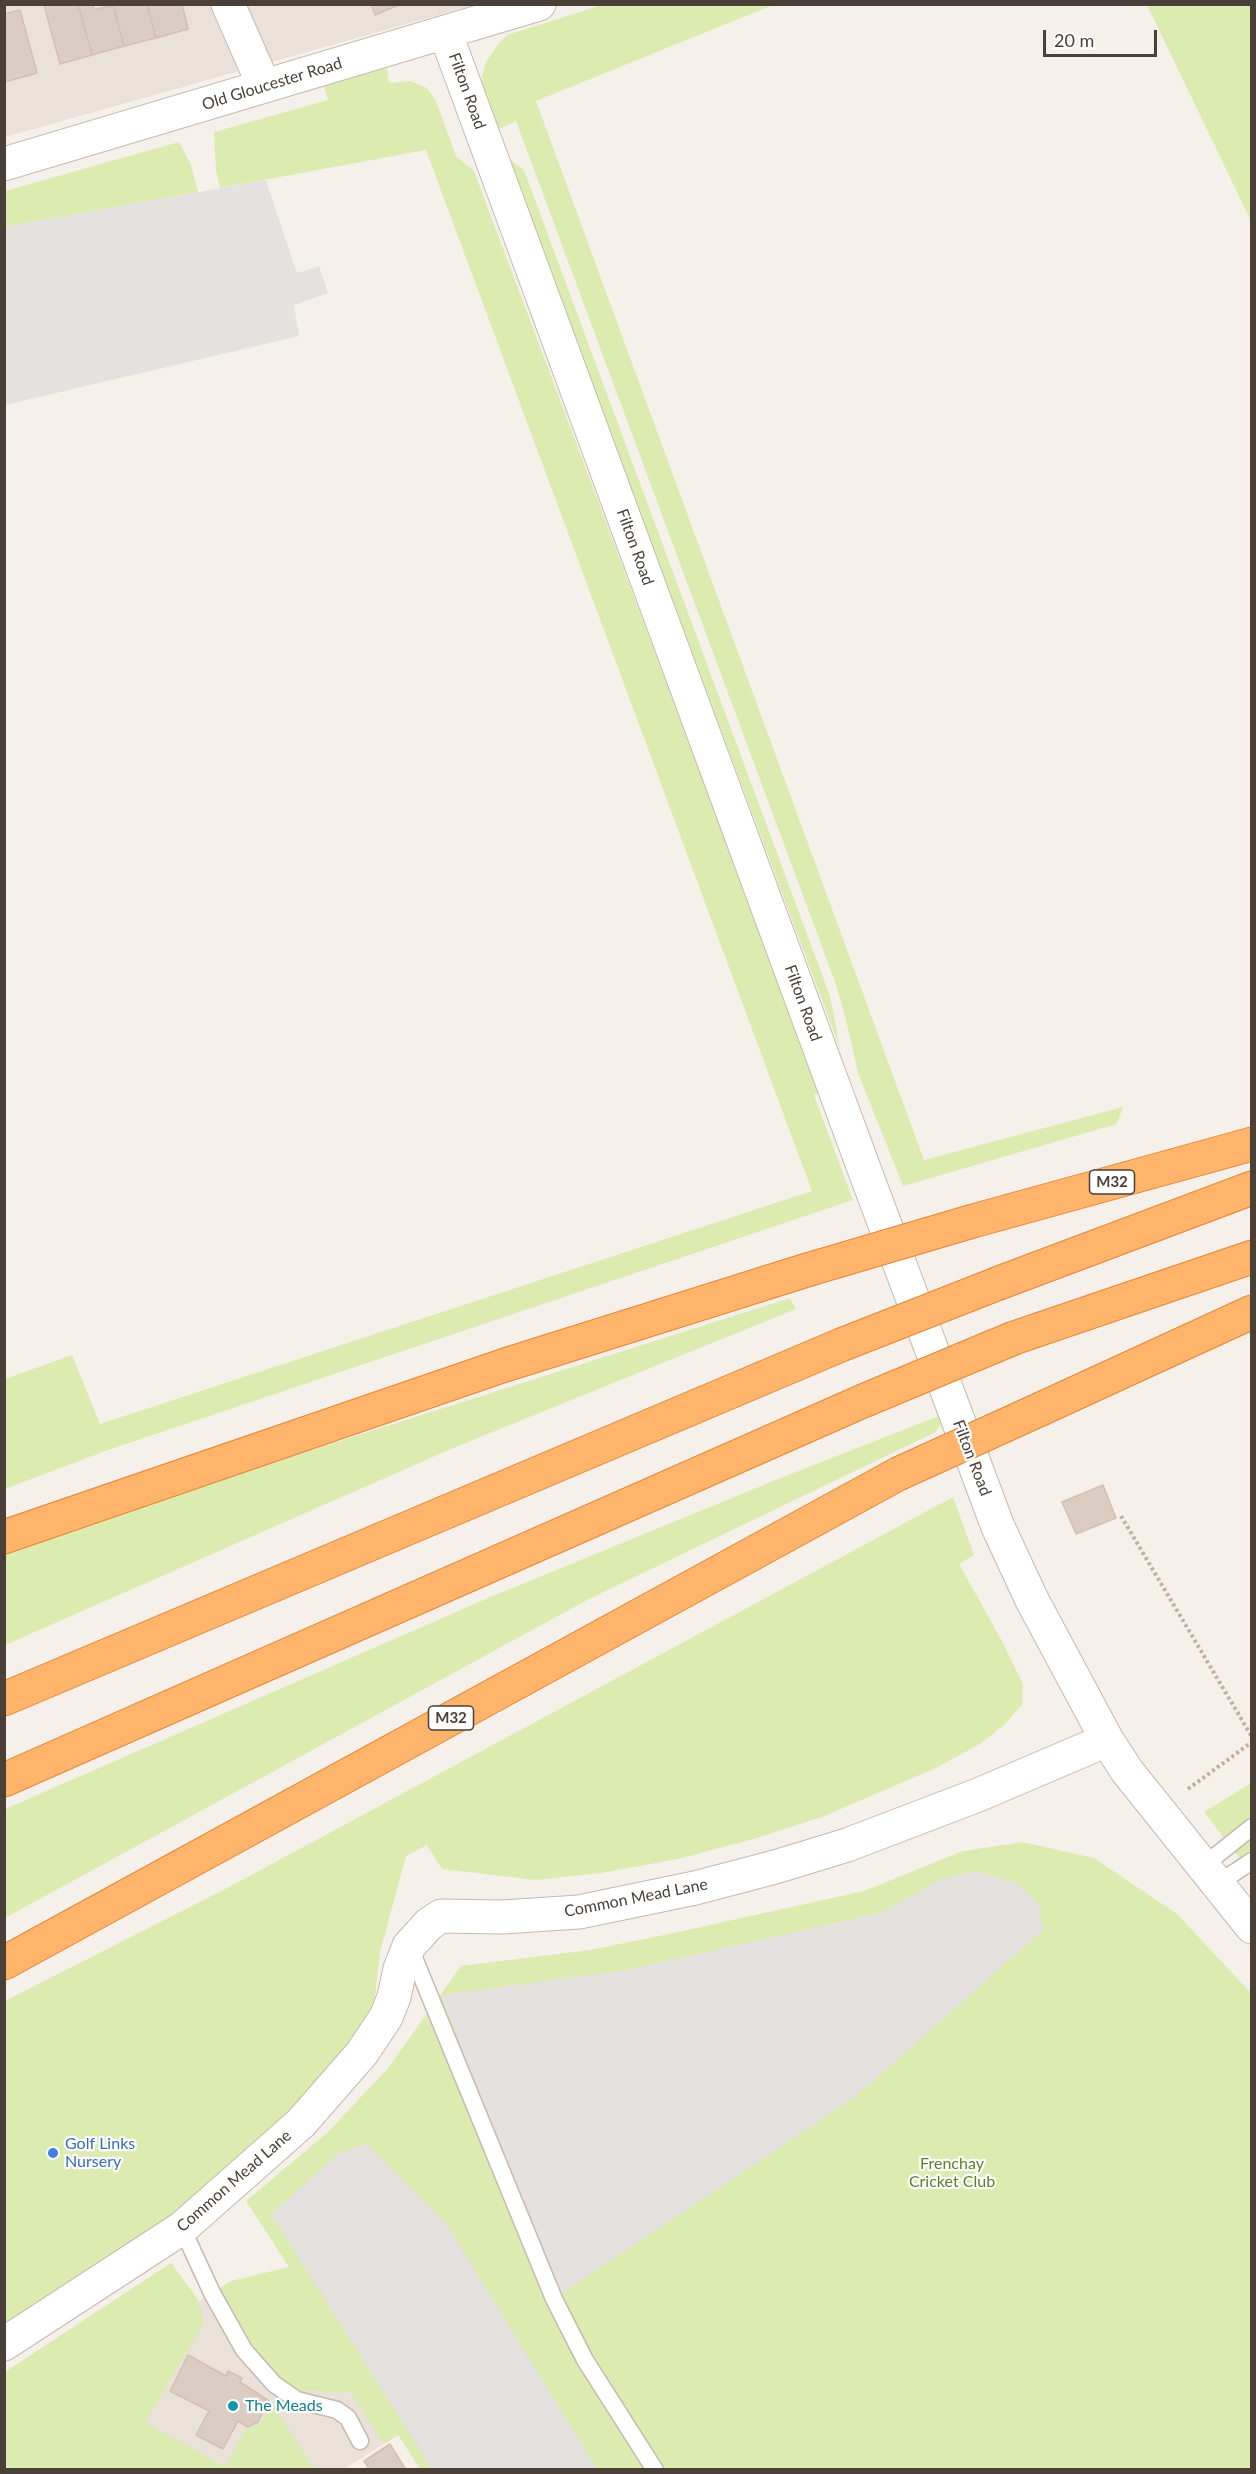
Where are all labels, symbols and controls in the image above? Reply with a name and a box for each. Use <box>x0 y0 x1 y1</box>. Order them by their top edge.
scale bar <box>1046 18 1160 56</box>
text: 20 m <box>1054 29 1094 51</box>
street label: Filton Road <box>444 50 490 132</box>
street label: Old Gloucester Road <box>200 54 344 114</box>
street label: Filton Road <box>612 506 658 588</box>
street label: Filton Road <box>780 962 826 1044</box>
road number: M32 <box>1090 1170 1134 1194</box>
street label: Filton Road <box>949 1417 995 1499</box>
road number: M32 <box>428 1706 474 1730</box>
street label: Common Mead Lane <box>563 1875 709 1921</box>
street label: Common Mead Lane <box>173 2126 295 2236</box>
place label: Golf Links Nursery <box>65 2134 135 2172</box>
marker: Golf Links Nursery <box>46 2146 60 2160</box>
park label: Frenchay Cricket Club <box>909 2154 995 2192</box>
place label: The Meads <box>245 2396 323 2416</box>
marker: The Meads <box>226 2399 240 2413</box>

